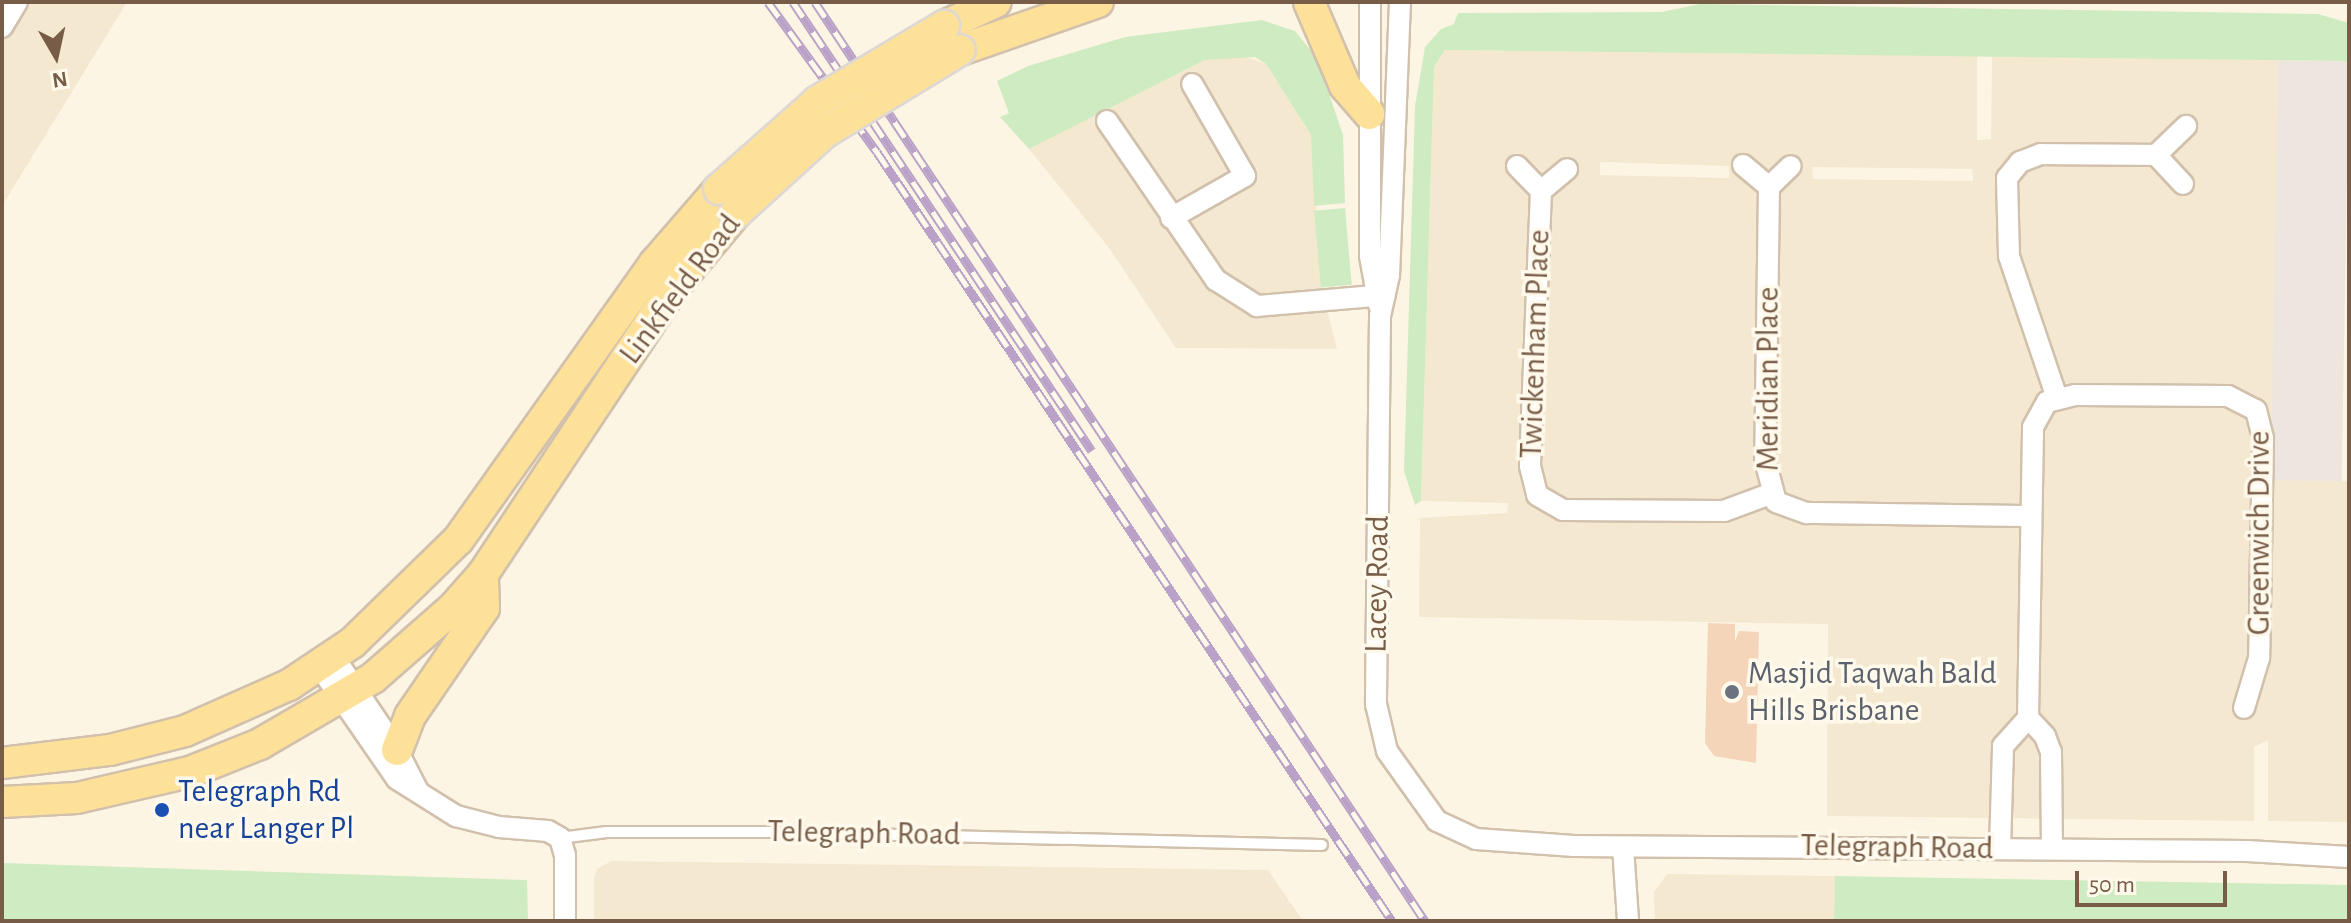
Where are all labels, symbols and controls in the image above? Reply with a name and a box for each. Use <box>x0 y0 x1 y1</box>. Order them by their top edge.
north arrow <box>16 16 96 96</box>
text: N <box>50 68 69 92</box>
street label: Linkfield Road <box>611 206 749 372</box>
street label: Twickenham Place <box>1512 229 1558 459</box>
street label: Meridian Place <box>1749 287 1787 471</box>
street label: Greenwich Drive <box>2240 431 2278 635</box>
street label: Lacey Road <box>1357 515 1397 653</box>
place label: Masjid Taqwah Bald Hills Brisbane <box>1748 655 1996 730</box>
marker: Masjid Taqwah Bald Hills Brisbane <box>1723 683 1741 701</box>
place label: Telegraph Rd near Langer Pl <box>178 773 354 848</box>
marker: Telegraph Rd near Langer Pl <box>153 801 171 819</box>
street label: Telegraph Road <box>767 812 961 854</box>
street label: Telegraph Road <box>1800 826 1994 868</box>
scale bar <box>2079 855 2231 905</box>
text: 50 m <box>2089 873 2135 897</box>

